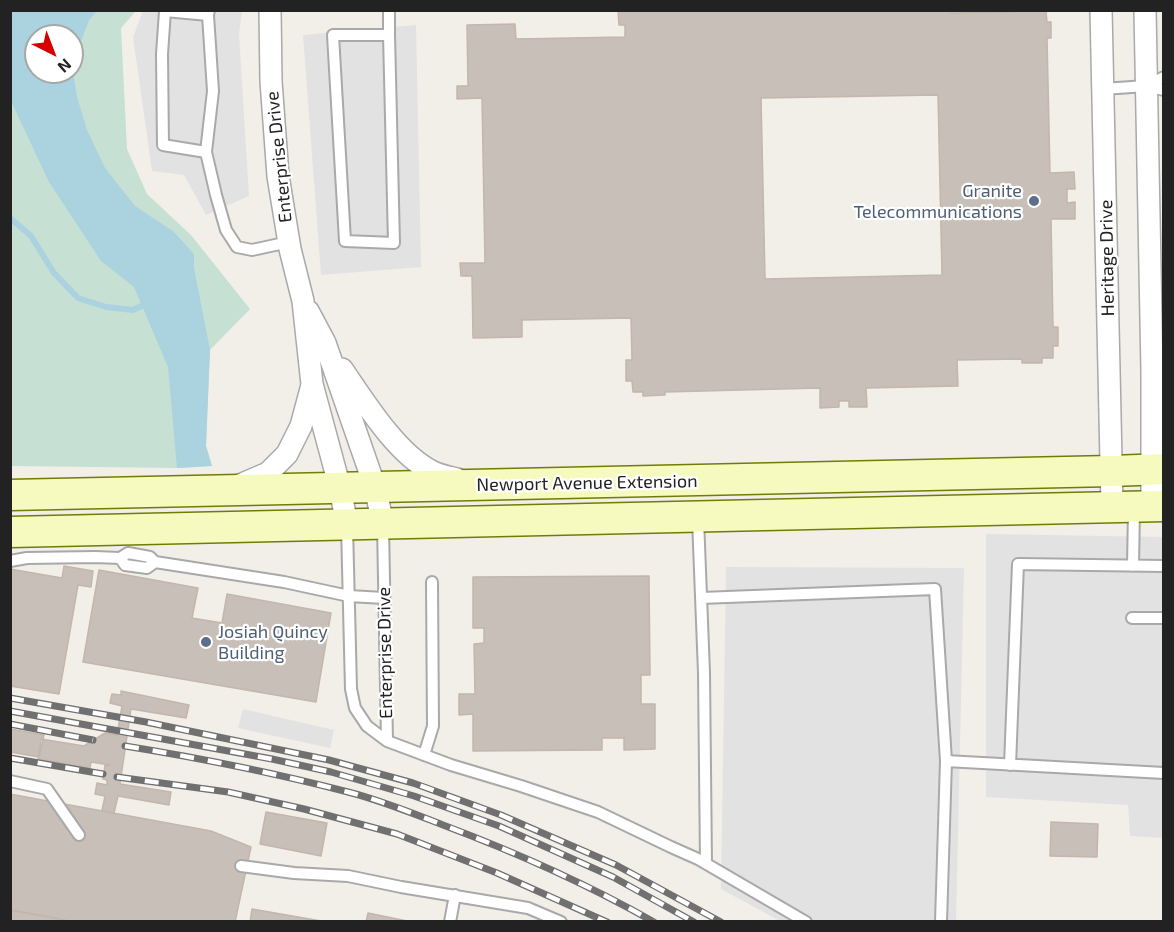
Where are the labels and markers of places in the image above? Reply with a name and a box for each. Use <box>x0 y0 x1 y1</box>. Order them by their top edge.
place label: Granite Telecommunications <box>853 180 1022 222</box>
marker: Granite Telecommunications <box>1027 194 1041 208</box>
place label: Josiah Quincy Building <box>218 621 328 664</box>
marker: Josiah Quincy Building <box>199 635 213 649</box>

